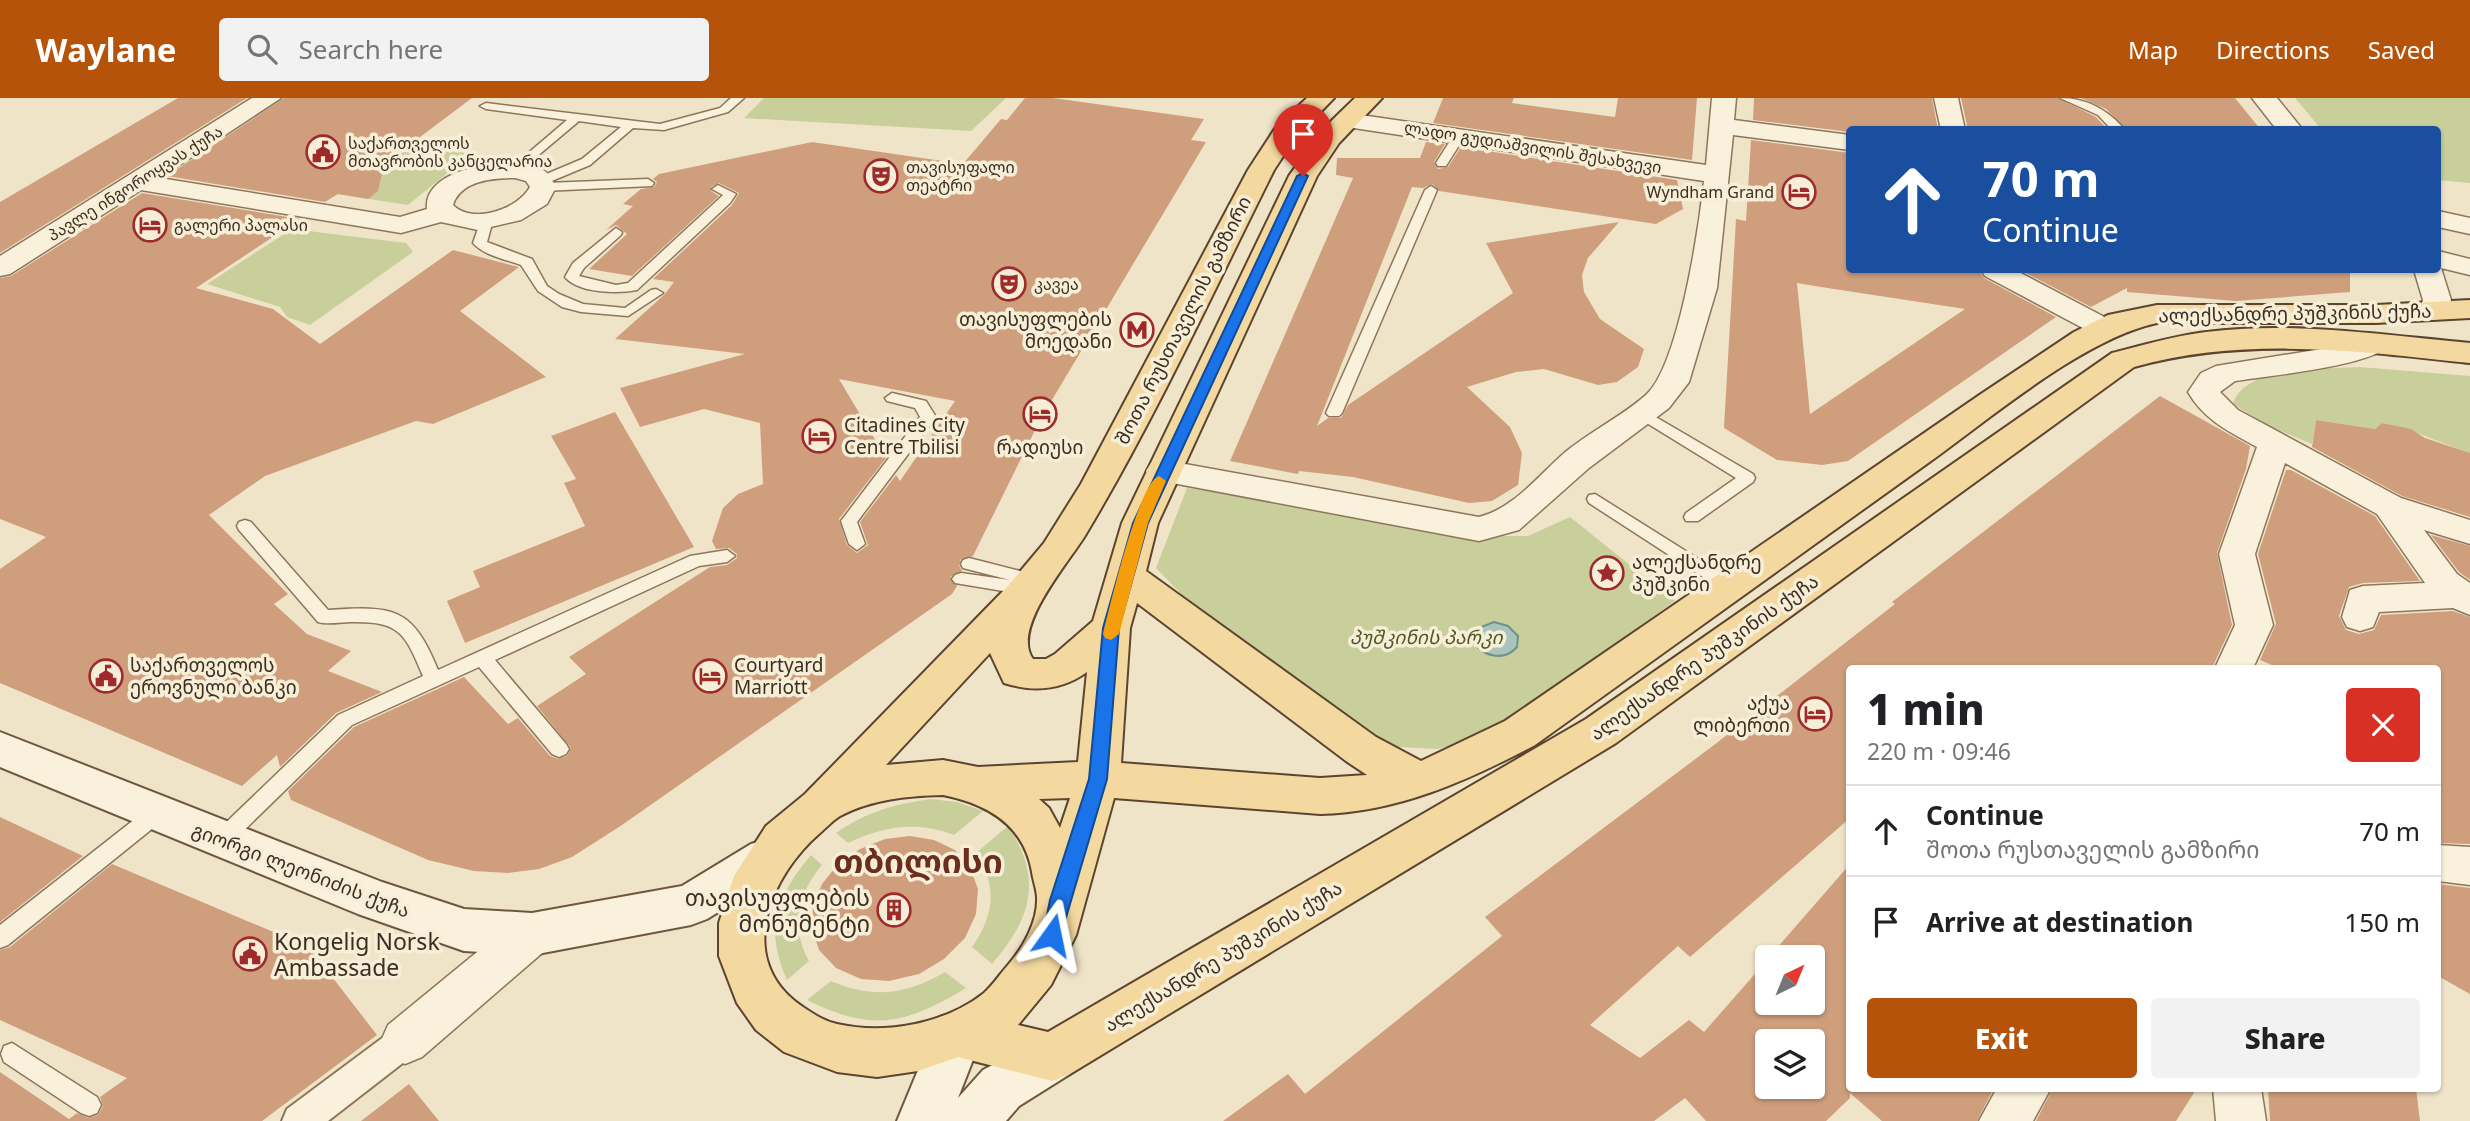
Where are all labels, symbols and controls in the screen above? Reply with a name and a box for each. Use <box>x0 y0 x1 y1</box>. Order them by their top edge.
search box <box>219 18 709 81</box>
text: Waylane <box>35 27 177 72</box>
icon: search <box>243 30 281 68</box>
text: Search here <box>299 31 443 67</box>
text: Map <box>2128 33 2178 66</box>
text: Directions <box>2216 33 2330 66</box>
text: Saved <box>2368 33 2435 66</box>
pin <box>1273 104 1333 176</box>
icon: arrive <box>1284 115 1322 153</box>
street label: ლადო გუდიაშვილის შესახვევი <box>1403 116 1663 178</box>
street label: პავლე ინგოროყვას ქუჩა <box>43 120 227 246</box>
place label: საქართველოს მთავრობის კანცელარია <box>348 132 552 172</box>
public building icon: საქართველოს მთავრობის კანცელარია <box>304 133 342 171</box>
text: 70 m <box>1982 145 2099 211</box>
icon: ahead <box>1867 154 1958 245</box>
place label: თავისუფალი თეატრი <box>906 156 1015 196</box>
theatre icon: თავისუფალი თეატრი <box>862 157 900 195</box>
hotel icon: Wyndham Grand <box>1780 173 1818 211</box>
place label: Wyndham Grand <box>1647 181 1774 203</box>
street label: შოთა რუსთაველის გამზირი <box>1109 191 1257 449</box>
hotel icon: გალერი პალასი <box>131 206 169 244</box>
text: Continue <box>1982 208 2119 251</box>
place label: გალერი პალასი <box>174 214 308 236</box>
theatre icon: კავეა <box>990 265 1028 303</box>
place label: კავეა <box>1034 273 1079 295</box>
street label: ალექსანდრე პუშკინის ქუჩა <box>2158 298 2432 328</box>
place label: თავისუფლების მოედანი <box>959 306 1112 354</box>
metro station icon: თავისუფლების მოედანი <box>1118 311 1156 349</box>
hotel icon: რადიუსი <box>1021 395 1059 433</box>
place label: Citadines City Centre Tbilisi <box>844 412 965 460</box>
hotel icon: Citadines City Centre Tbilisi <box>800 417 838 455</box>
place label: რადიუსი <box>997 434 1083 460</box>
place label: ალექსანდრე პუშკინი <box>1632 549 1762 597</box>
place icon: ალექსანდრე პუშკინი <box>1588 554 1626 592</box>
street label: ალექსანდრე პუშკინის ქუჩა <box>1585 568 1823 746</box>
park label: პუშკინის პარკი <box>1350 624 1503 650</box>
place label: საქართველოს ეროვნული ბანკი <box>130 652 297 700</box>
place label: Courtyard Marriott <box>734 652 823 700</box>
public building icon: საქართველოს ეროვნული ბანკი <box>87 657 125 695</box>
hotel icon: Courtyard Marriott <box>691 657 729 695</box>
text: 1 min <box>1867 680 1985 737</box>
button: close <box>2346 688 2420 762</box>
place label: აქუა ლიბერთი <box>1693 690 1790 738</box>
hotel icon: აქუა ლიბერთი <box>1796 695 1834 733</box>
text: 220 m · 09:46 <box>1867 735 2011 767</box>
text: Continue <box>1926 797 2044 833</box>
icon: ahead <box>1867 812 1905 850</box>
text: 70 m <box>2359 813 2420 849</box>
street label: გიორგი ლეონიძის ქუჩა <box>188 816 414 924</box>
text: შოთა რუსთაველის გამზირი <box>1926 833 2259 865</box>
district label: თბილისი <box>833 838 1003 883</box>
street label: ალექსანდრე პუშკინის ქუჩა <box>1099 874 1347 1038</box>
place label: თავისუფლების მონუმენტი <box>685 881 870 939</box>
building icon: თავისუფლების მონუმენტი <box>875 891 913 929</box>
position arrow <box>1015 898 1089 972</box>
icon: arrive <box>1867 903 1905 941</box>
text: Arrive at destination <box>1926 904 2194 940</box>
text: 150 m <box>2344 904 2420 940</box>
place label: Kongelig Norsk Ambassade <box>274 925 440 983</box>
public building icon: Kongelig Norsk Ambassade <box>231 935 269 973</box>
north arrow <box>1755 945 1825 1015</box>
map controls <box>1755 945 1825 1099</box>
button: Exit <box>1867 998 2137 1078</box>
button: Share <box>2151 998 2420 1078</box>
button: layers <box>1755 1029 1825 1099</box>

